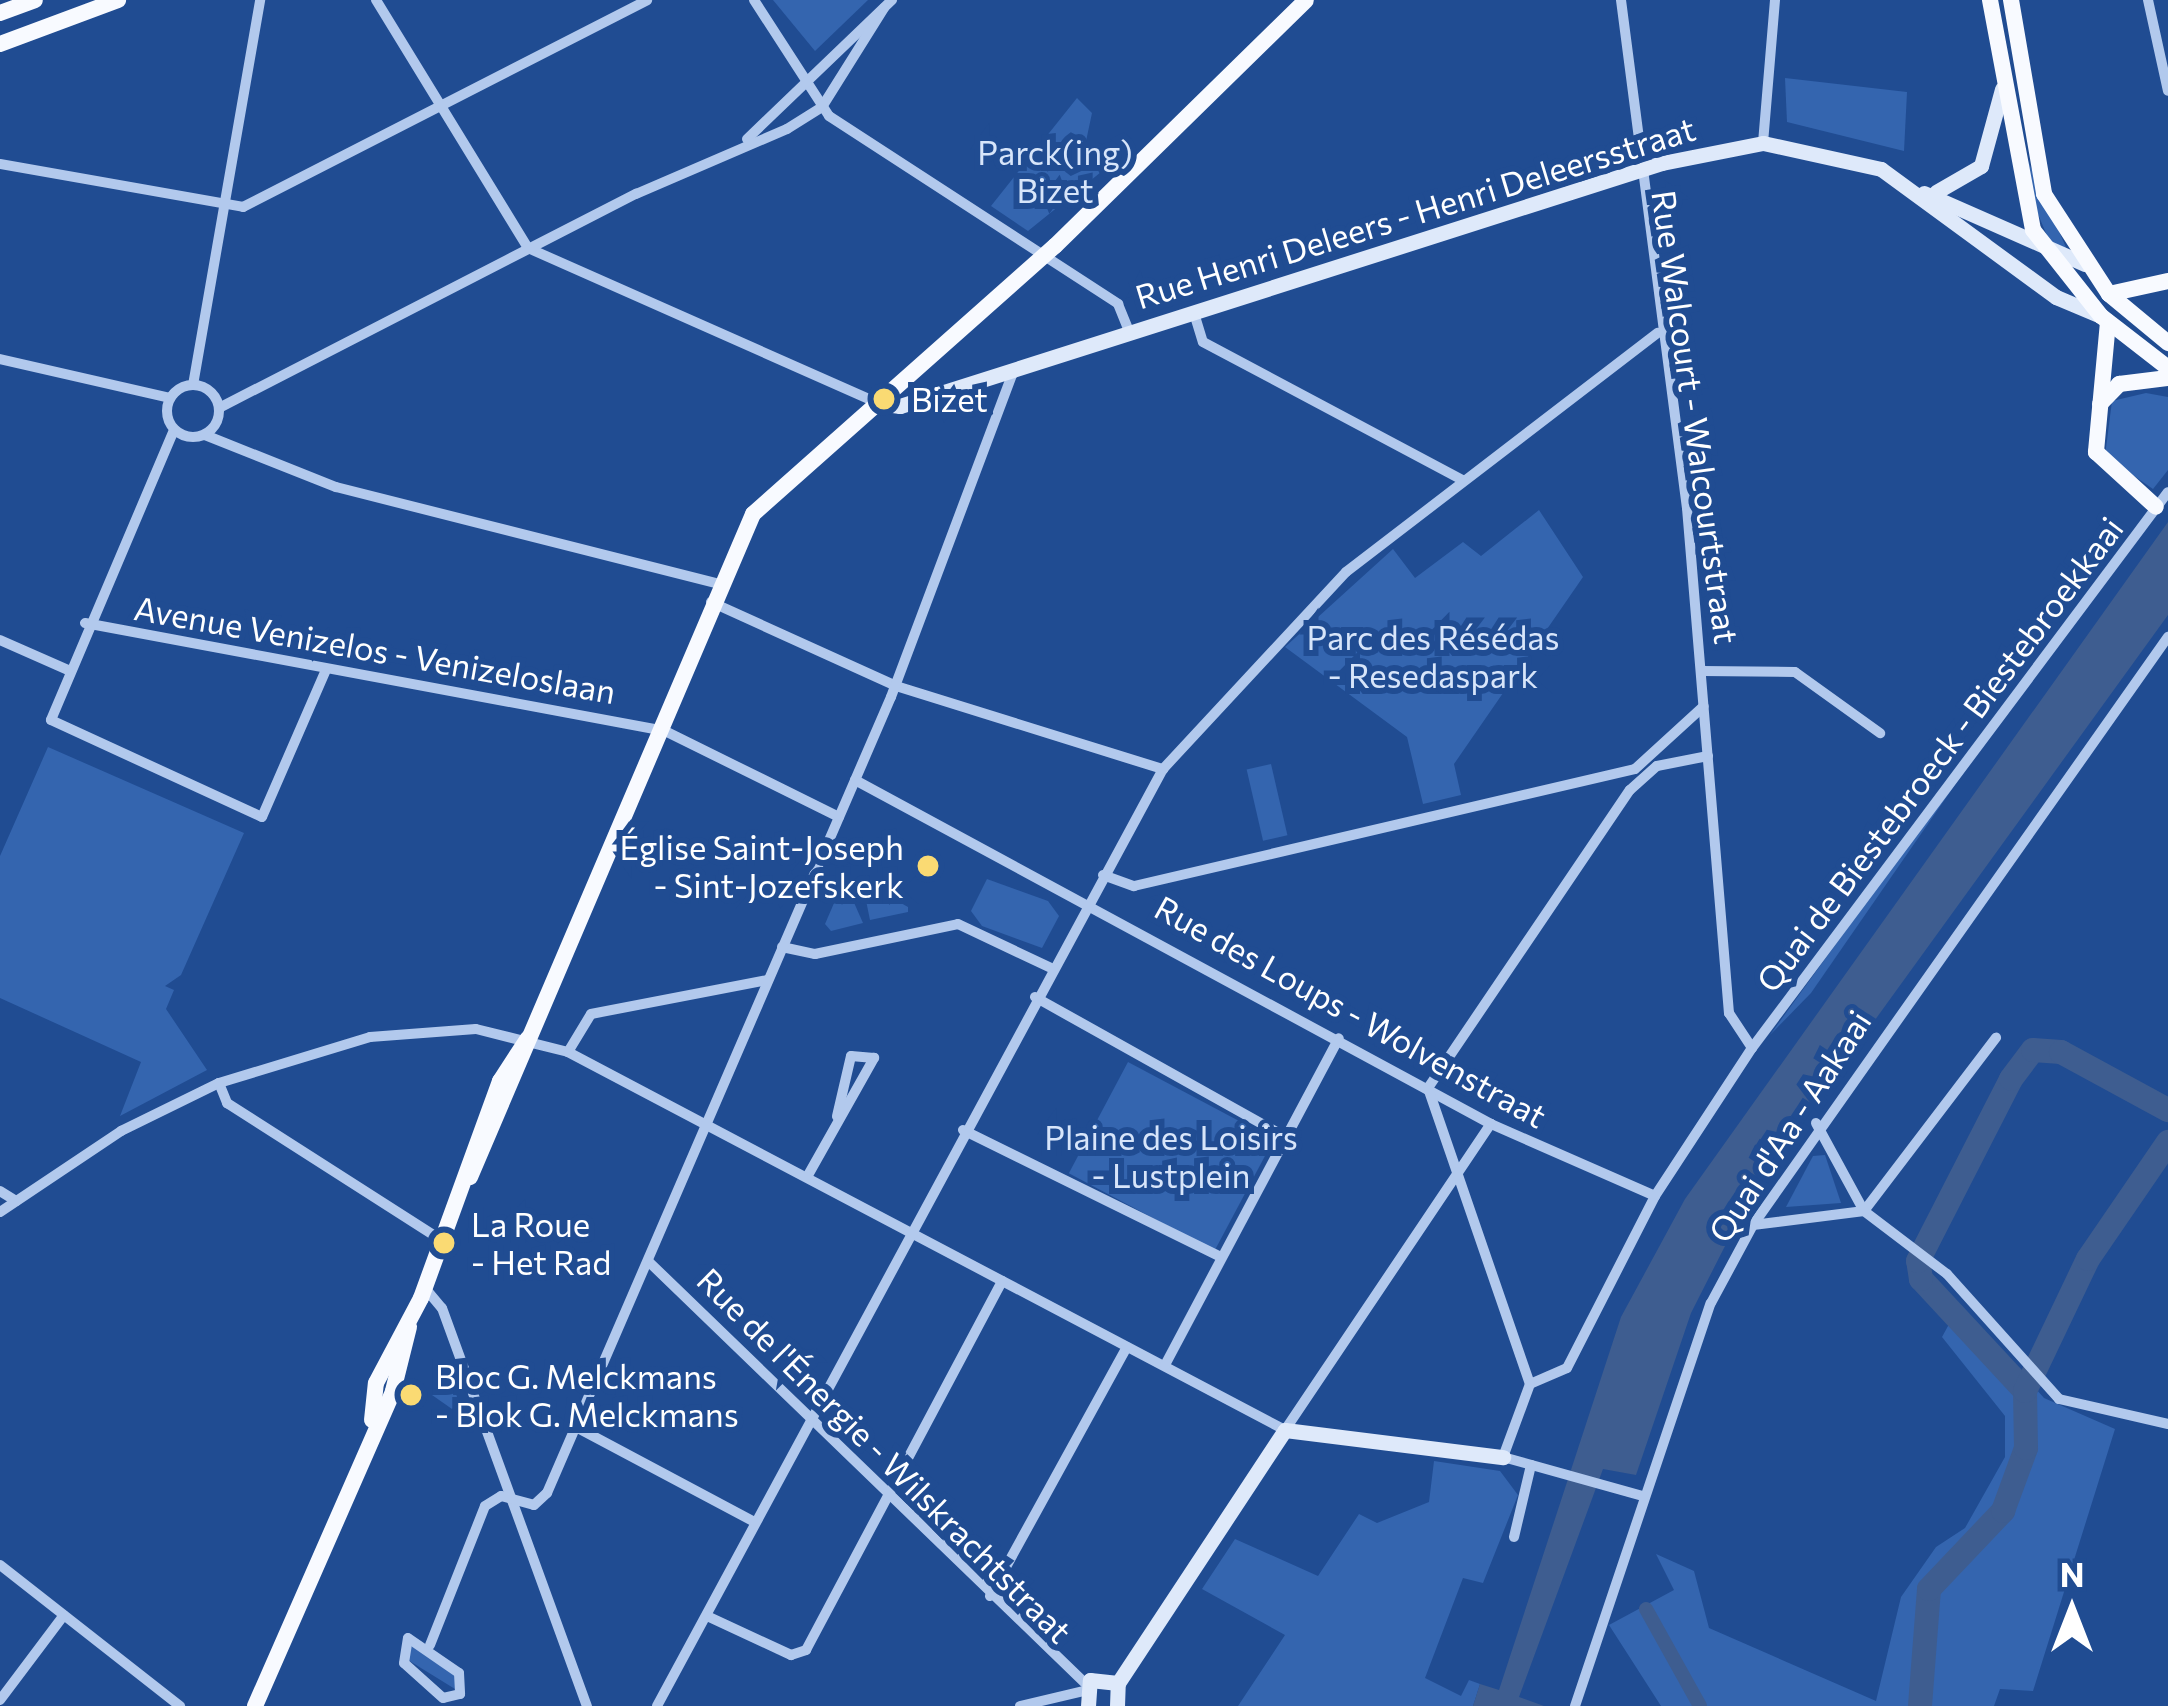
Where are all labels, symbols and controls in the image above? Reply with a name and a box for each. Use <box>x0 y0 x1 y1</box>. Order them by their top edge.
street label: Rue Henri Deleers - Henri Deleersstraat <box>1130 108 1700 316</box>
park label: Parck(ing) Bizet <box>977 132 1133 210</box>
street label: Rue Walcourt - Walcourtstraat <box>1645 188 1747 646</box>
place label: Bizet <box>911 379 988 419</box>
marker: Bizet <box>868 383 900 415</box>
street label: Quai de Biestebroeck - Biestebroekkaai <box>1747 509 2131 999</box>
street label: Avenue Venizelos - Venizeloslaan <box>131 587 619 711</box>
park label: Parc des Résédas - Resedaspark <box>1306 617 1560 695</box>
place label: Église Saint-Joseph - Sint-Jozefskerk <box>620 827 904 905</box>
marker: Église Saint-Joseph - Sint-Jozefskerk <box>915 853 941 879</box>
street label: Rue des Loups - Wolvenstraat <box>1148 887 1554 1135</box>
street label: Quai d'Aa - Aakaai <box>1699 1003 1879 1249</box>
park label: Plaine des Loisirs - Lustplein <box>1044 1117 1298 1195</box>
place label: La Roue - Het Rad <box>471 1204 611 1282</box>
marker: La Roue - Het Rad <box>428 1227 460 1259</box>
street label: Rue de l'Énergie - Wilskrachtstraat <box>690 1260 1080 1650</box>
place label: Bloc G. Melckmans - Blok G. Melckmans <box>435 1356 739 1434</box>
marker: Bloc G. Melckmans - Blok G. Melckmans <box>398 1382 424 1408</box>
north arrow <box>2012 1550 2132 1670</box>
text: N <box>2060 1553 2084 1594</box>

